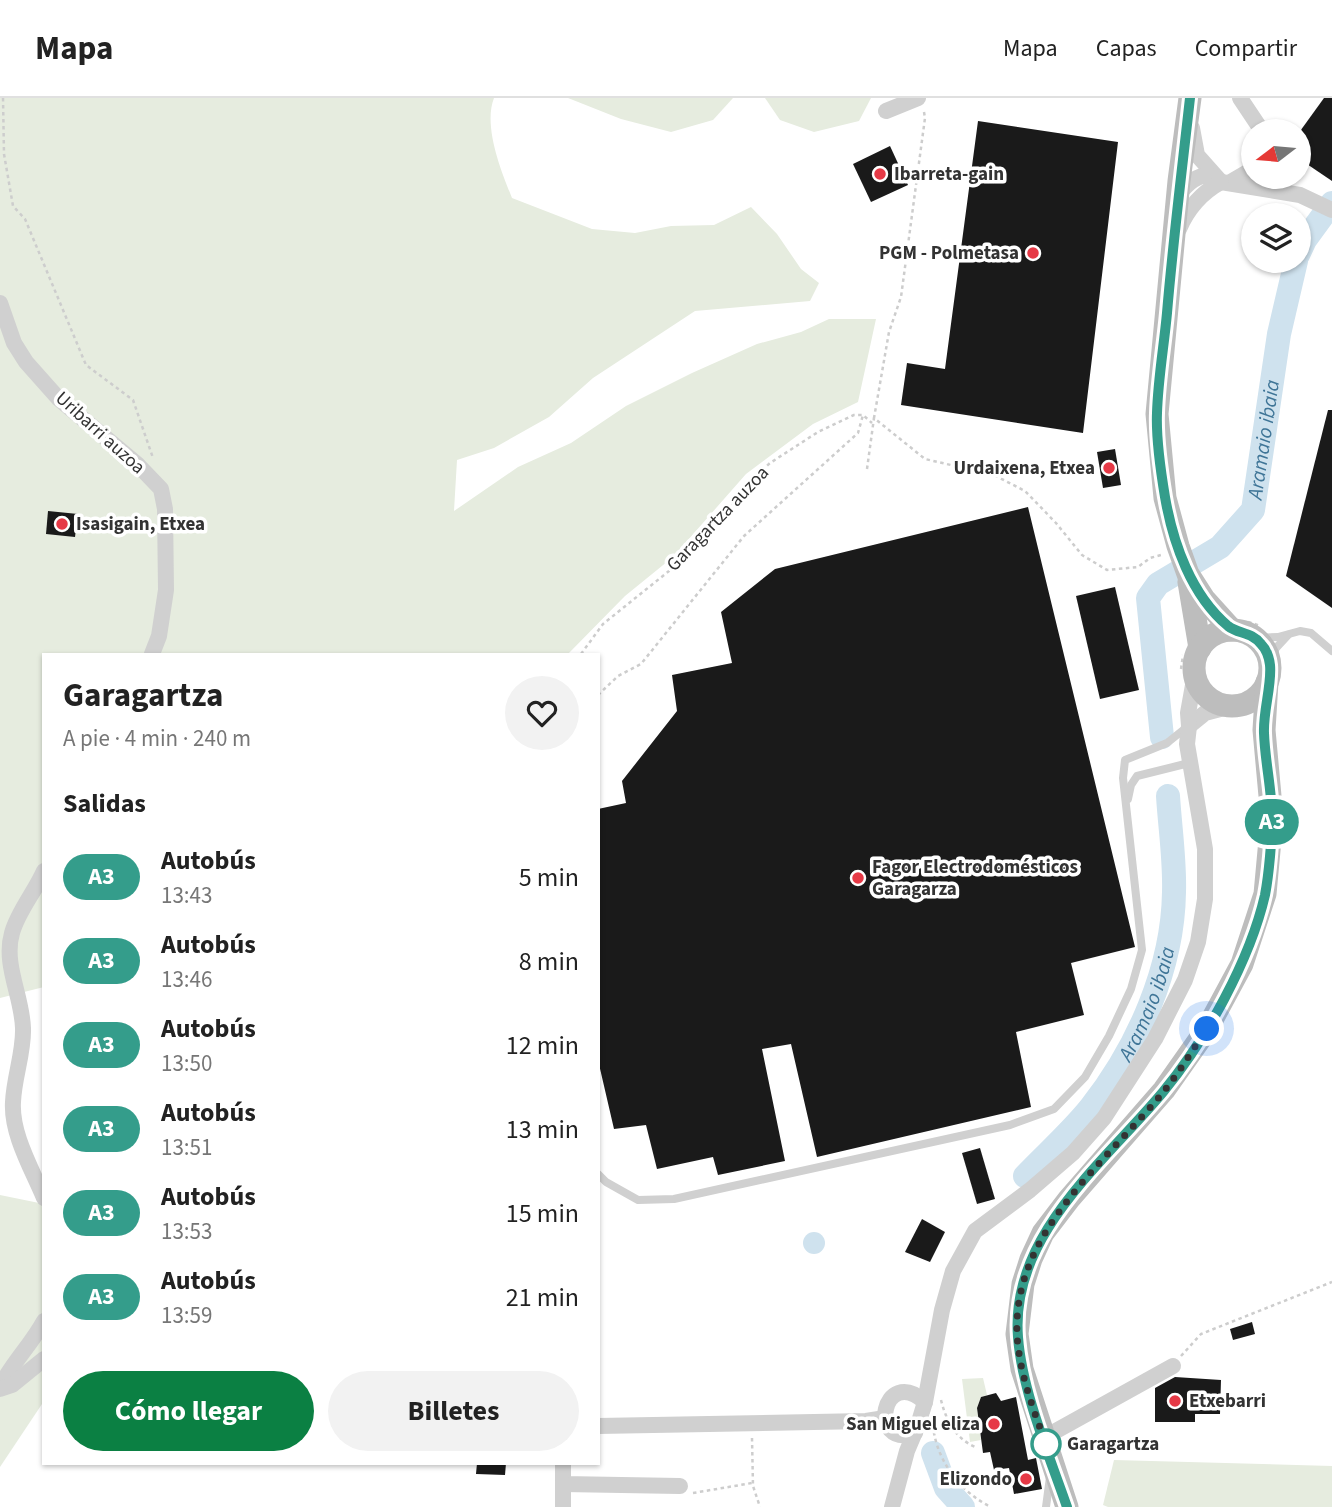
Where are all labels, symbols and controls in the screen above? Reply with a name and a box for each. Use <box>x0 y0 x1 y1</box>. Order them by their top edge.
text: Mapa <box>35 25 113 72</box>
text: Mapa <box>1003 31 1058 66</box>
text: Capas <box>1096 31 1157 66</box>
text: Compartir <box>1195 31 1297 66</box>
north arrow <box>1241 119 1311 189</box>
map controls <box>1241 119 1311 273</box>
place label: Ibarreta-gain <box>894 161 1004 188</box>
marker: Ibarreta-gain <box>872 166 888 182</box>
button: layers <box>1241 203 1311 273</box>
place label: PGM - Polmetasa <box>879 240 1019 267</box>
marker: PGM - Polmetasa <box>1025 245 1041 261</box>
water label: Aramaio ibaia <box>1239 378 1287 503</box>
street label: Uribarri auzoa <box>49 385 151 481</box>
place label: Urdaixena, Etxea <box>954 455 1095 482</box>
street label: Garagartza auzoa <box>661 460 775 578</box>
marker: Urdaixena, Etxea <box>1101 460 1117 476</box>
place label: Isasigain, Etxea <box>76 511 205 538</box>
marker: Isasigain, Etxea <box>54 516 70 532</box>
text: Garagartza <box>63 672 223 719</box>
button: heart <box>505 676 579 750</box>
text: A pie · 4 min · 240 m <box>63 722 251 755</box>
text: Salidas <box>63 785 146 822</box>
line badge: A3 <box>1240 799 1304 845</box>
text: A3 <box>1259 804 1285 839</box>
text: Autobús <box>161 842 256 879</box>
place label: Fagor Electrodomésticos Garagarza <box>872 854 1078 903</box>
text: A3 <box>88 859 115 894</box>
text: 5 min <box>519 859 579 896</box>
marker: Fagor Electrodomésticos Garagarza <box>850 870 866 886</box>
text: 13:43 <box>161 879 212 912</box>
text: Autobús <box>161 926 256 963</box>
text: A3 <box>88 943 115 978</box>
text: 8 min <box>519 943 579 980</box>
water label: Aramaio ibaia <box>1110 944 1182 1068</box>
text: 13:46 <box>161 963 212 996</box>
text: Autobús <box>161 1010 256 1047</box>
your location <box>1189 1011 1224 1046</box>
text: A3 <box>88 1027 115 1062</box>
text: 12 min <box>506 1027 579 1064</box>
text: 13:50 <box>161 1047 212 1080</box>
text: Autobús <box>161 1094 256 1131</box>
text: A3 <box>88 1111 115 1146</box>
text: 13 min <box>506 1111 579 1148</box>
text: 13:51 <box>161 1131 212 1164</box>
text: Autobús <box>161 1178 256 1215</box>
text: A3 <box>88 1195 115 1230</box>
text: 15 min <box>506 1195 579 1232</box>
text: 13:53 <box>161 1215 212 1248</box>
text: Autobús <box>161 1262 256 1299</box>
text: A3 <box>88 1279 115 1314</box>
text: 21 min <box>506 1279 579 1316</box>
text: 13:59 <box>161 1299 212 1332</box>
button: Cómo llegar <box>63 1371 314 1451</box>
button: Billetes <box>328 1371 579 1451</box>
place label: Etxebarri <box>1189 1388 1266 1415</box>
marker: Etxebarri <box>1167 1393 1183 1409</box>
place label: San Miguel eliza <box>846 1411 980 1438</box>
marker: San Miguel eliza <box>986 1416 1002 1432</box>
marker: Garagartza <box>1031 1429 1061 1459</box>
place label: Garagartza <box>1067 1431 1159 1458</box>
place label: Elizondo <box>940 1466 1012 1493</box>
marker: Elizondo <box>1018 1471 1034 1487</box>

